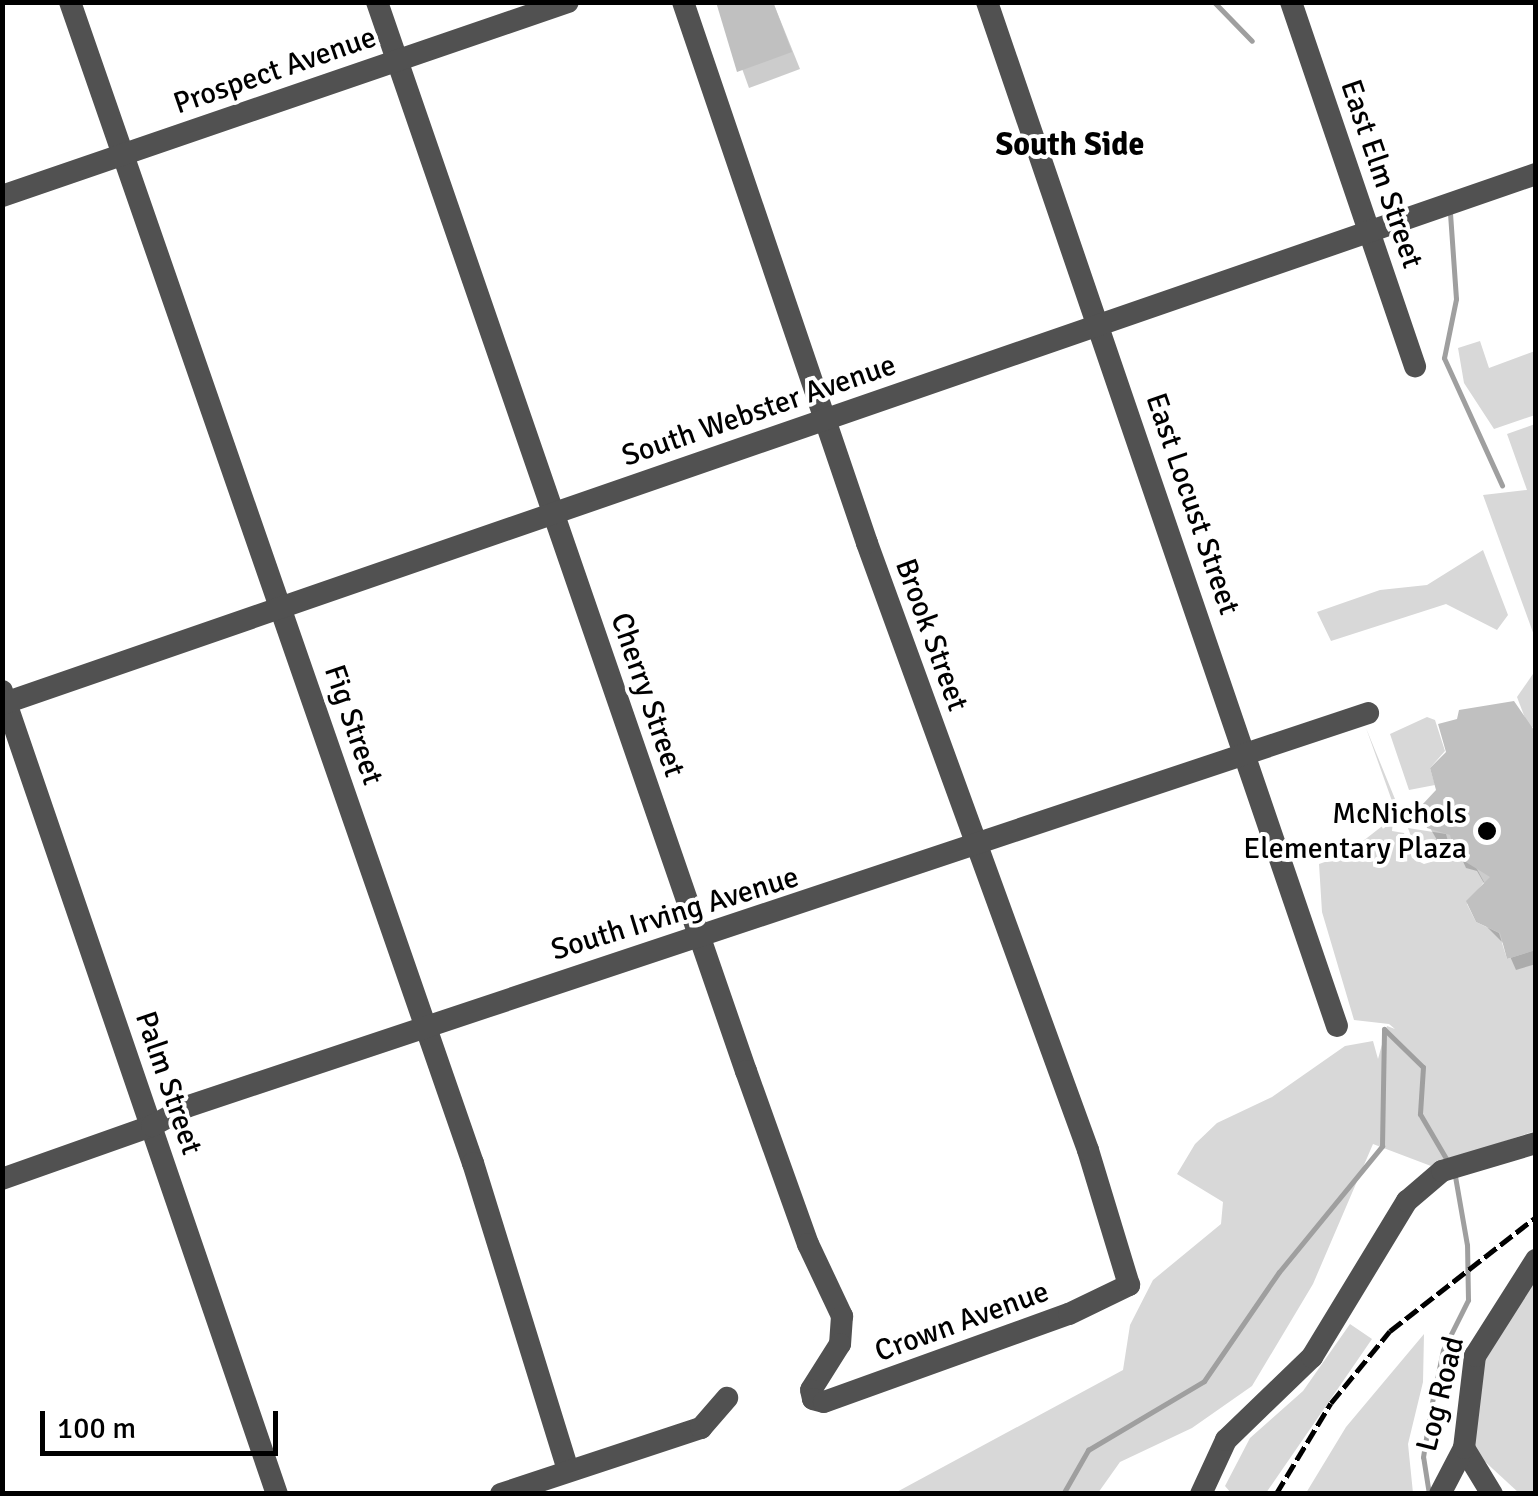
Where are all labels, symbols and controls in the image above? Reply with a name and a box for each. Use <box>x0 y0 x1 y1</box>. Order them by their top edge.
street label: Prospect Avenue <box>169 20 381 122</box>
street label: East Elm Street <box>1332 75 1430 273</box>
district label: South Side <box>996 126 1144 164</box>
street label: South Webster Avenue <box>617 347 901 475</box>
street label: East Locust Street <box>1137 389 1247 619</box>
street label: Brook Street <box>887 554 975 716</box>
street label: Cherry Street <box>602 608 692 782</box>
street label: Fig Street <box>316 660 390 790</box>
place label: McNichols Elementary Plaza <box>1243 796 1467 866</box>
marker: McNichols Elementary Plaza <box>1476 820 1498 842</box>
street label: South Irving Avenue <box>547 859 803 969</box>
street label: Palm Street <box>127 1007 209 1159</box>
street label: Crown Avenue <box>870 1274 1054 1370</box>
street label: Log Road <box>1409 1333 1473 1455</box>
scale bar <box>45 1391 282 1453</box>
text: 100 m <box>57 1410 136 1447</box>

